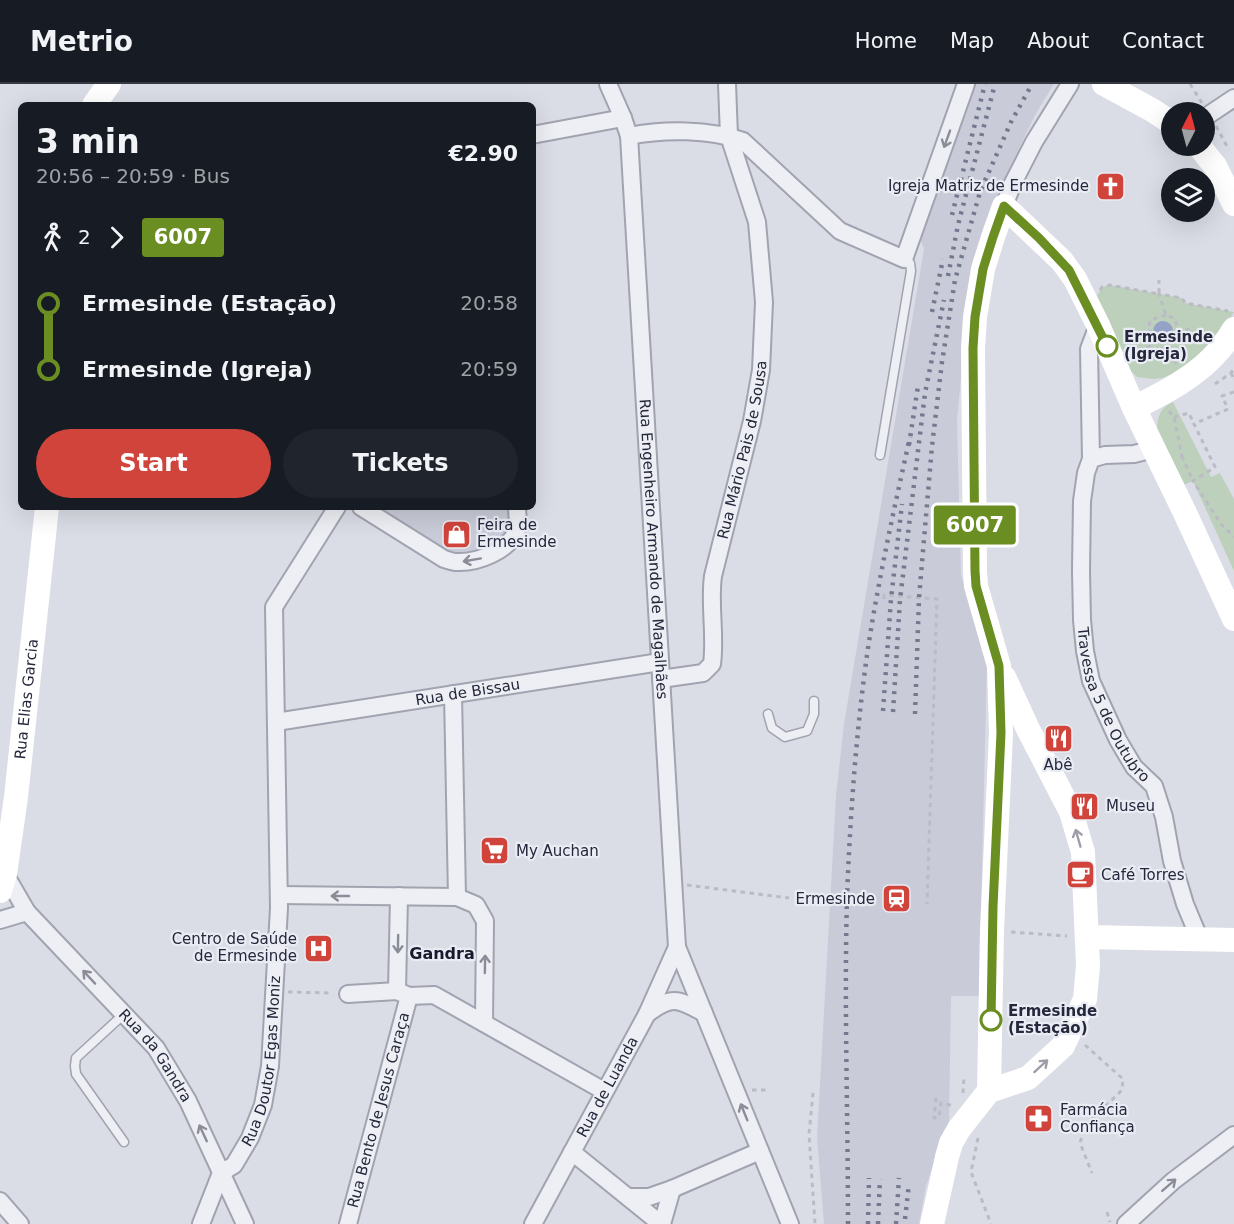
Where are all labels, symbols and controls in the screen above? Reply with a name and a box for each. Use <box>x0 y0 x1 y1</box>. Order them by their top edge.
text: Metrio <box>30 25 133 58</box>
text: Home <box>855 29 917 53</box>
text: Map <box>950 29 994 53</box>
text: About <box>1027 29 1089 53</box>
text: Contact <box>1122 29 1204 53</box>
north arrow <box>1161 102 1215 156</box>
map controls <box>1161 102 1215 222</box>
text: 3 min <box>36 122 140 161</box>
one-way arrow <box>940 129 951 148</box>
text: €2.90 <box>448 141 518 166</box>
text: 20:56 – 20:59 · Bus <box>36 164 230 188</box>
button: layers <box>1161 168 1215 222</box>
church icon: Igreja Matriz de Ermesinde <box>1094 170 1126 202</box>
place label: Igreja Matriz de Ermesinde <box>888 177 1089 195</box>
icon: walk <box>36 221 69 254</box>
icon: forward <box>100 221 133 254</box>
text: 2 <box>78 225 91 249</box>
text: 6007 <box>154 225 212 249</box>
text: Ermesinde (Estação) <box>82 291 337 316</box>
text: 20:58 <box>460 291 518 315</box>
place label: Ermesinde (Igreja) <box>1124 328 1213 363</box>
marker: Ermesinde (Igreja) <box>1096 335 1118 357</box>
text: Ermesinde (Igreja) <box>82 357 313 382</box>
text: 20:59 <box>460 357 518 381</box>
street label: Rua Mário Pais de Sousa <box>714 360 770 541</box>
street label: Rua Engenheiro Armando de Magalhães <box>636 399 671 700</box>
button: Start <box>36 429 271 498</box>
button: Tickets <box>283 429 518 498</box>
line badge: 6007 <box>933 506 1017 544</box>
text: 6007 <box>946 513 1004 537</box>
place label: Feira de Ermesinde <box>477 516 556 551</box>
shop icon: Feira de Ermesinde <box>440 518 472 550</box>
one-way arrow <box>463 555 482 566</box>
street label: Travessa 5 de Outubro <box>1074 625 1153 786</box>
street label: Rua Elias Garcia <box>11 638 42 760</box>
street label: Rua de Bissau <box>414 675 521 709</box>
restaurant icon: Abê <box>1042 722 1074 754</box>
place label: Abê <box>1043 756 1073 774</box>
restaurant icon: Museu <box>1069 790 1101 822</box>
place label: Museu <box>1106 797 1155 815</box>
one-way arrow <box>1072 828 1084 847</box>
supermarket icon: My Auchan <box>479 835 511 867</box>
place label: My Auchan <box>516 842 599 860</box>
cafe icon: Café Torres <box>1064 859 1096 891</box>
place label: Café Torres <box>1101 866 1185 884</box>
station icon: Ermesinde <box>880 883 912 915</box>
one-way arrow <box>331 890 351 902</box>
place label: Ermesinde <box>796 890 875 908</box>
place label: Centro de Saúde de Ermesinde <box>172 930 297 965</box>
hospital icon: Centro de Saúde de Ermesinde <box>302 932 334 964</box>
one-way arrow <box>392 933 404 953</box>
district label: Gandra <box>409 944 475 963</box>
one-way arrow <box>479 955 491 975</box>
one-way arrow <box>81 969 96 984</box>
street label: Rua Doutor Egas Moniz <box>238 975 284 1150</box>
place label: Ermesinde (Estação) <box>1008 1002 1097 1037</box>
street label: Rua da Gandra <box>115 1005 196 1105</box>
marker: Ermesinde (Estação) <box>980 1009 1002 1031</box>
street label: Rua Bento de Jesus Caraça <box>344 1010 413 1210</box>
street label: Rua de Luanda <box>573 1033 642 1140</box>
one-way arrow <box>1033 1059 1048 1073</box>
place label: Farmácia Confiança <box>1060 1101 1135 1136</box>
one-way arrow <box>738 1103 749 1121</box>
pharmacy icon: Farmácia Confiança <box>1023 1103 1055 1135</box>
one-way arrow <box>196 1124 208 1142</box>
one-way arrow <box>1162 1178 1177 1192</box>

